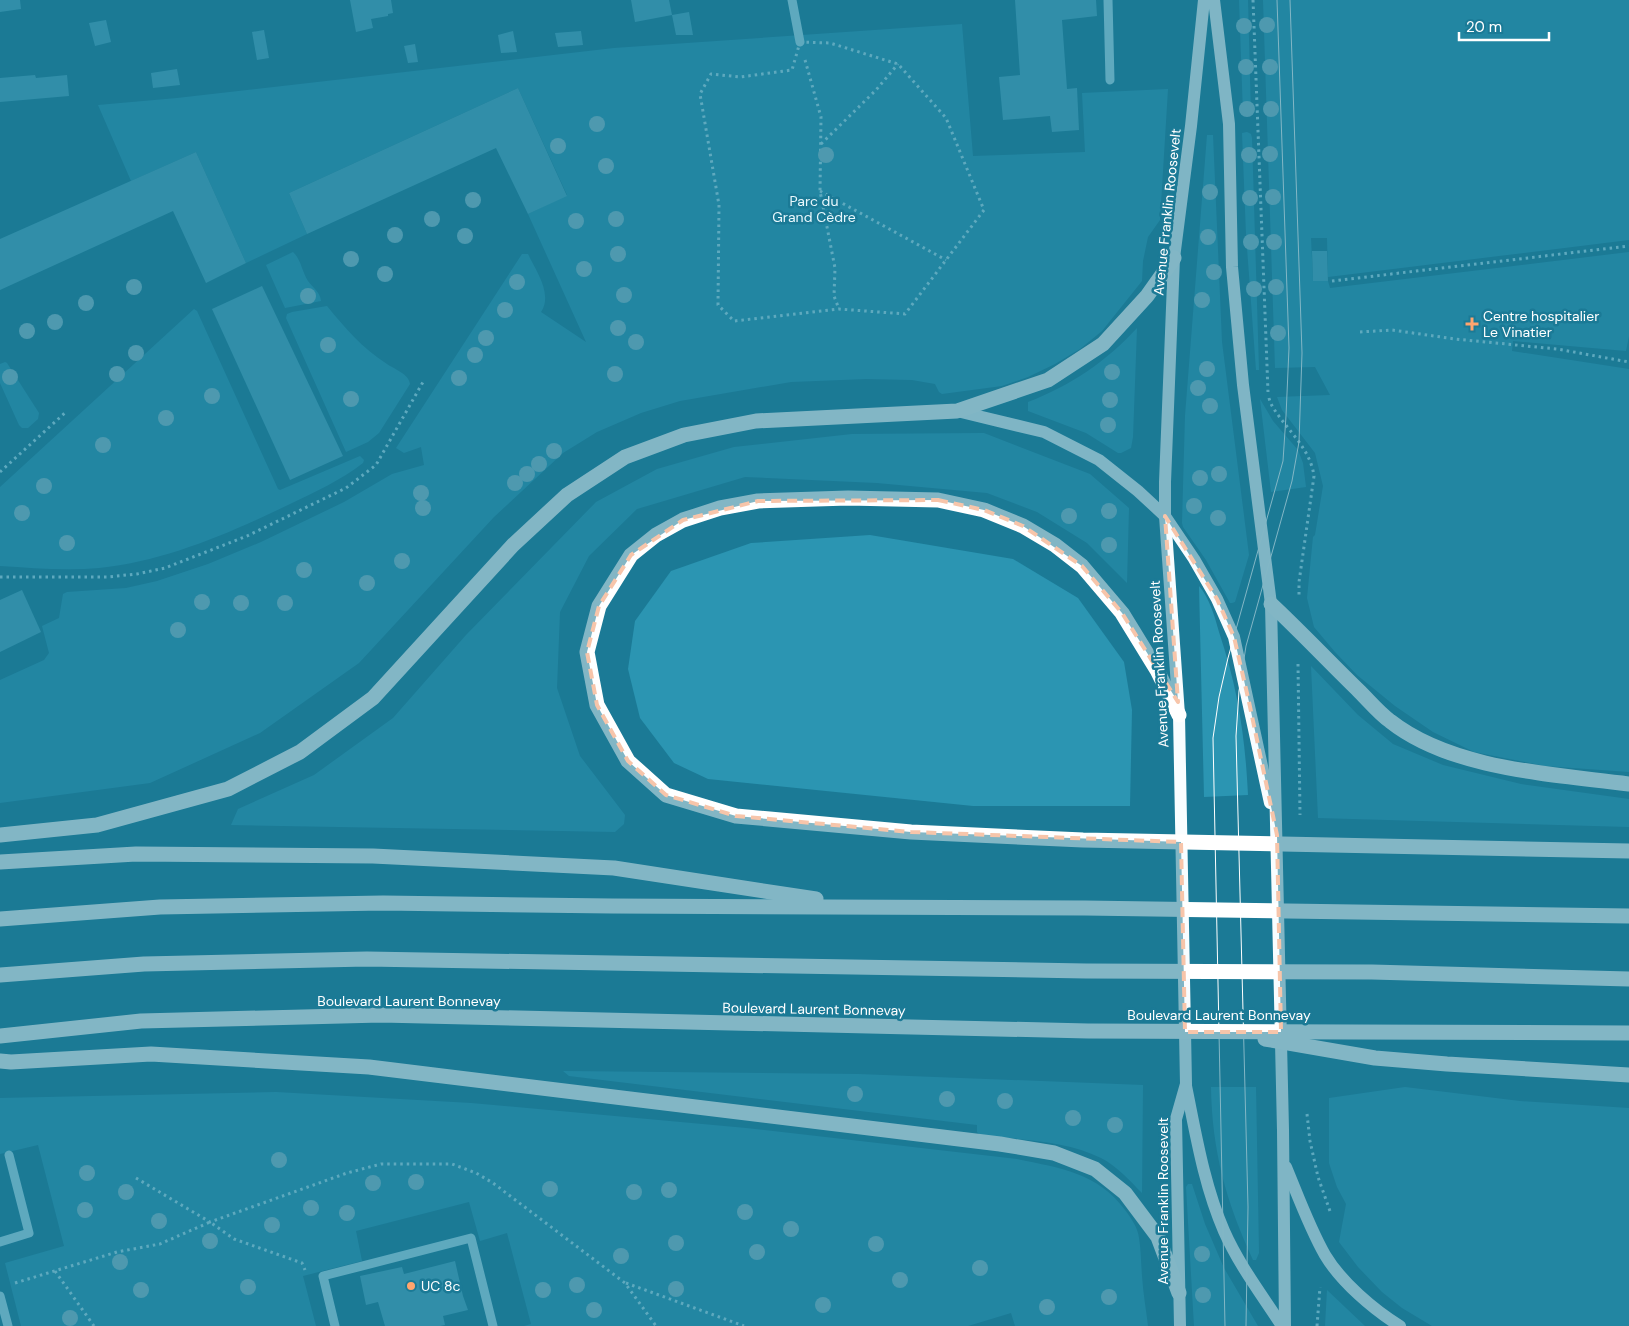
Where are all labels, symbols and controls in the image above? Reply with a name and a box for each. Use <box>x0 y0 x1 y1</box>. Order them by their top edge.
scale bar <box>1459 10 1549 42</box>
text: 20 m <box>1466 17 1502 37</box>
street label: Avenue Franklin Roosevelt <box>1149 128 1185 296</box>
park label: Parc du Grand Cèdre <box>772 192 856 226</box>
place label: Centre hospitalier Le Vinatier <box>1483 307 1599 341</box>
marker: Centre hospitalier Le Vinatier <box>1465 317 1479 331</box>
street label: Avenue Franklin Roosevelt <box>1146 580 1172 748</box>
street label: Boulevard Laurent Bonnevay <box>317 992 501 1010</box>
street label: Boulevard Laurent Bonnevay <box>722 998 906 1020</box>
street label: Boulevard Laurent Bonnevay <box>1127 1006 1311 1024</box>
street label: Avenue Franklin Roosevelt <box>1154 1117 1172 1285</box>
place label: UC 8c <box>421 1277 460 1295</box>
marker: UC 8c <box>405 1280 417 1292</box>

